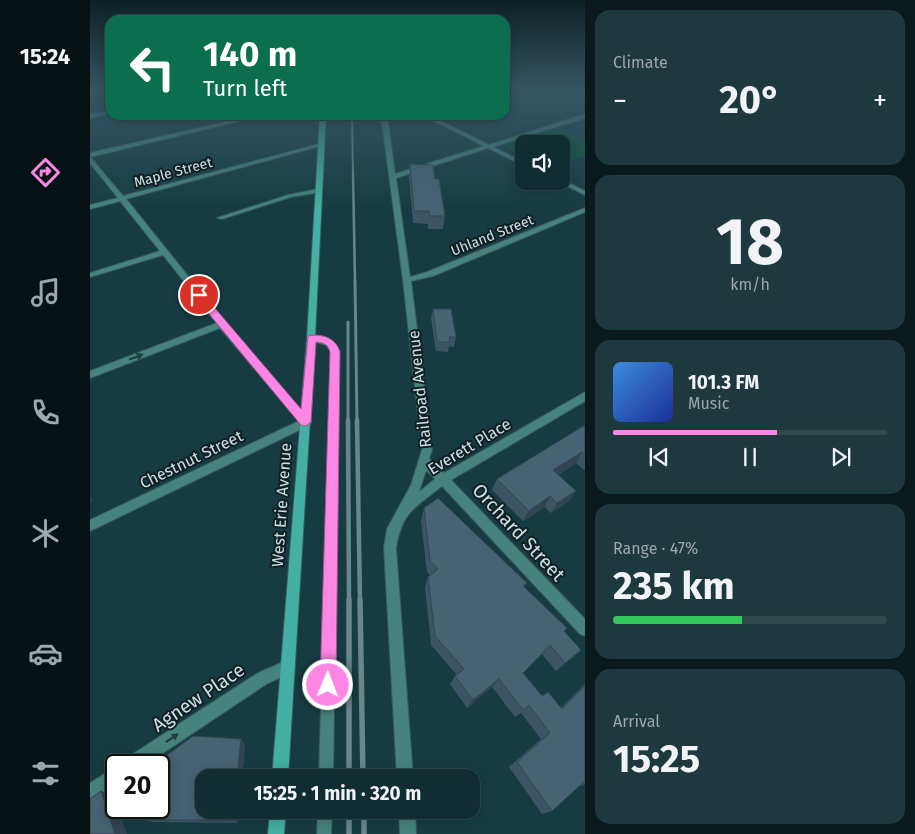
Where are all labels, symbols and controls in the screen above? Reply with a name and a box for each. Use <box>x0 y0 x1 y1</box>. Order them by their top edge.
text: 140 m <box>203 33 297 75</box>
icon: left <box>120 35 185 100</box>
text: 15:24 <box>20 43 70 70</box>
text: Climate <box>613 53 668 72</box>
text: Turn left <box>203 75 287 102</box>
text: 20° <box>719 77 781 123</box>
text: − <box>613 84 627 117</box>
text: + <box>873 84 887 117</box>
map controls <box>515 135 570 190</box>
button: sound <box>515 135 570 190</box>
street label: Maple Street <box>132 154 215 191</box>
icon: directions <box>28 155 63 190</box>
text: 18 <box>716 203 784 281</box>
street label: Uhland Street <box>448 211 537 260</box>
pin <box>178 274 220 316</box>
icon: music <box>28 275 63 310</box>
text: km/h <box>730 275 770 294</box>
icon: arrive <box>185 281 213 309</box>
street label: Railroad Avenue <box>404 329 435 449</box>
one-way arrow <box>128 353 143 360</box>
text: 101.3 FM <box>688 371 759 394</box>
text: Music <box>688 394 729 413</box>
icon: phone <box>28 395 63 430</box>
street label: Everett Place <box>424 414 514 479</box>
street label: Chestnut Street <box>137 426 246 493</box>
street label: West Erie Avenue <box>268 442 295 568</box>
icon: previous <box>645 443 673 471</box>
icon: pause <box>736 443 764 471</box>
icon: next <box>827 443 855 471</box>
street label: Orchard Street <box>468 479 570 586</box>
icon: climate <box>28 516 63 551</box>
text: Range · 47% <box>613 539 698 558</box>
text: 235 km <box>613 563 735 609</box>
icon: car <box>28 636 63 671</box>
street label: Agnew Place <box>148 658 249 737</box>
position arrow <box>301 658 353 710</box>
text: Arrival <box>613 712 660 731</box>
one-way arrow <box>165 733 179 743</box>
text: 15:25 <box>613 736 700 782</box>
speed limit sign: 20 <box>105 754 170 819</box>
icon: filters <box>28 756 63 791</box>
text: 15:25 · 1 min · 320 m <box>254 782 421 805</box>

